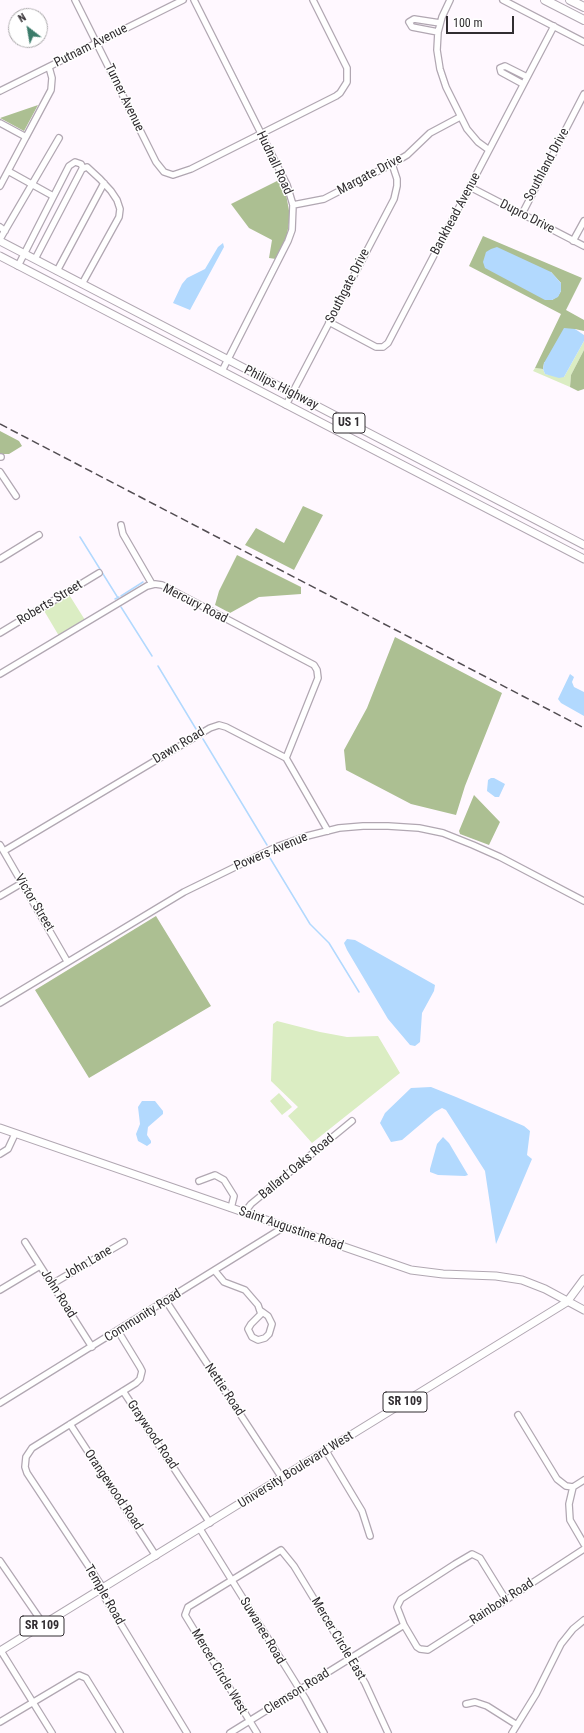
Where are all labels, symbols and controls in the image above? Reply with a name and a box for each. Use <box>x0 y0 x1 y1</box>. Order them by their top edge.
north arrow <box>8 8 48 48</box>
scale bar <box>448 8 516 34</box>
text: N <box>16 11 28 25</box>
text: 100 m <box>453 16 483 30</box>
street label: Putnam Avenue <box>52 21 130 71</box>
street label: Turner Avenue <box>101 62 147 134</box>
street label: Southland Drive <box>521 126 573 204</box>
street label: Hudnall Road <box>252 129 296 197</box>
street label: Margate Drive <box>335 151 405 199</box>
street label: Bankhead Avenue <box>428 170 484 258</box>
street label: Dupro Drive <box>497 197 557 237</box>
street label: Southgate Drive <box>323 246 373 326</box>
street label: Philips Highway <box>241 363 321 413</box>
road number: US 1 <box>333 413 365 433</box>
street label: Roberts Street <box>15 577 85 629</box>
street label: Mercury Road <box>160 581 230 627</box>
street label: Dawn Road <box>150 725 208 767</box>
street label: Powers Avenue <box>232 829 310 875</box>
street label: Victor Street <box>11 872 57 934</box>
street label: Ballard Oaks Road <box>256 1131 338 1203</box>
street label: Saint Augustine Road <box>237 1204 345 1254</box>
street label: John Lane <box>61 1243 115 1283</box>
street label: John Road <box>37 1267 79 1321</box>
street label: Community Road <box>102 1286 184 1346</box>
street label: Nettie Road <box>201 1361 247 1419</box>
road number: SR 109 <box>383 1392 427 1412</box>
street label: Graywood Road <box>123 1397 181 1473</box>
street label: University Boulevard West <box>236 1428 356 1512</box>
street label: Orangewood Road <box>80 1447 146 1533</box>
street label: Temple Road <box>81 1562 127 1628</box>
street label: Rainbow Road <box>467 1576 537 1628</box>
street label: Suwanee Road <box>236 1595 288 1667</box>
street label: Mercer Circle East <box>307 1595 369 1683</box>
road number: SR 109 <box>20 1616 64 1636</box>
street label: Mercer Circle West <box>187 1627 251 1717</box>
street label: Clemson Road <box>261 1666 333 1718</box>

